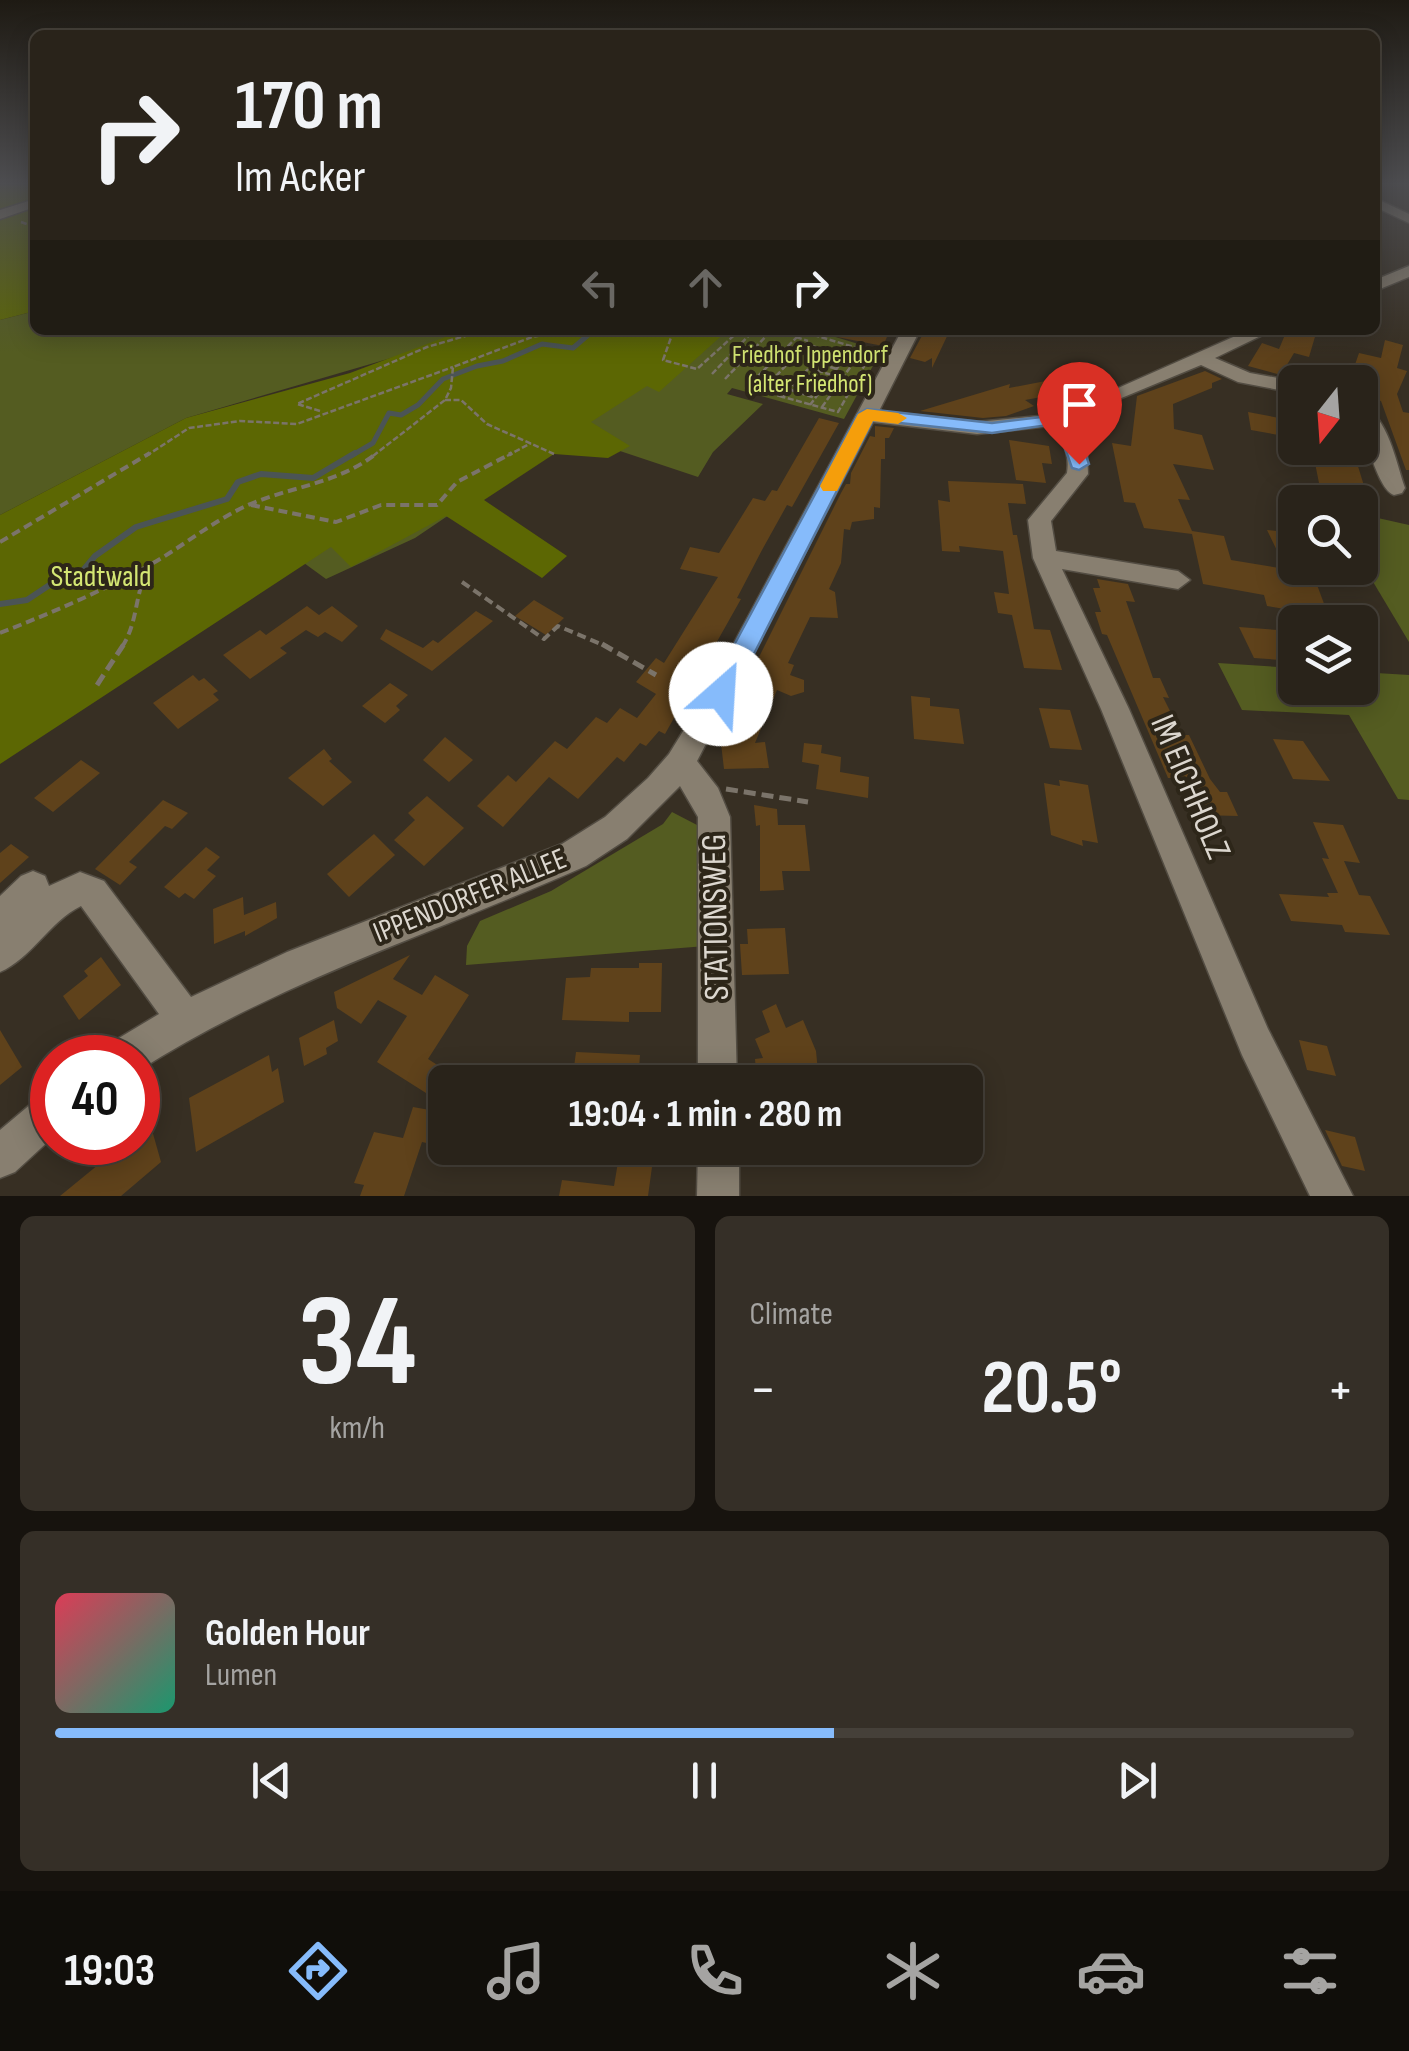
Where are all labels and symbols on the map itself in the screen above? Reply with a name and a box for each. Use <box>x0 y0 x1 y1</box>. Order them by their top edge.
park label: Friedhof Ippendorf (alter Friedhof) <box>732 340 889 400</box>
pin <box>1037 362 1122 465</box>
north arrow <box>1278 365 1378 465</box>
park label: Stadtwald <box>50 559 152 595</box>
position arrow <box>669 642 773 746</box>
street label: IM EICHHOLZ <box>1140 708 1240 866</box>
street label: STATIONSWEG <box>693 833 739 1001</box>
street label: IPPENDORFER ALLEE <box>368 841 572 951</box>
speed limit sign: 40 <box>30 1035 160 1165</box>

